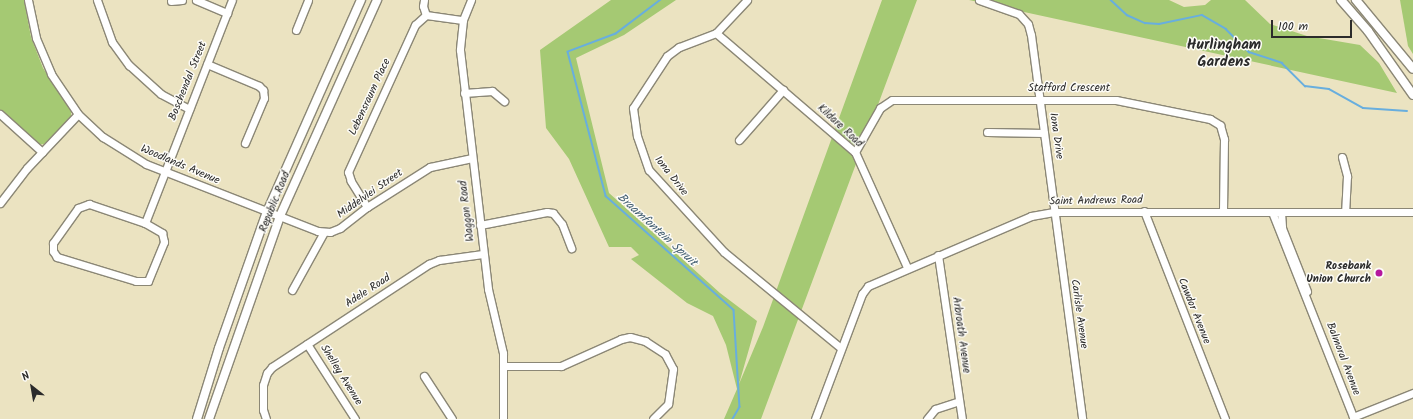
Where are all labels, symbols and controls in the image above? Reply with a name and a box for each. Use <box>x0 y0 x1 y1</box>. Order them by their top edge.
scale bar <box>1273 12 1354 38</box>
text: 100 m <box>1278 17 1308 36</box>
district label: Hurlingham Gardens <box>1187 36 1261 71</box>
street label: Boschendal Street <box>166 40 210 122</box>
street label: Lebensraum Place <box>346 57 394 137</box>
street label: Stafford Crescent <box>1028 81 1110 95</box>
street label: Kildare Road <box>814 102 866 150</box>
street label: Iona Drive <box>1046 112 1066 160</box>
street label: Woodlands Avenue <box>138 142 222 188</box>
street label: Iona Drive <box>651 154 691 198</box>
street label: Middelvlei Street <box>335 166 405 222</box>
street label: Republic Road <box>257 170 293 234</box>
street label: Waggon Road <box>457 180 477 242</box>
water label: Braamfontein Spruit <box>614 190 700 270</box>
street label: Saint Andrews Road <box>1049 194 1143 208</box>
place label: Rosebank Union Church <box>1306 260 1371 286</box>
marker: Rosebank Union Church <box>1374 268 1384 278</box>
street label: Adele Road <box>343 272 393 310</box>
street label: Cawdor Avenue <box>1175 276 1213 346</box>
street label: Carlisle Avenue <box>1068 279 1090 349</box>
street label: Arbroath Avenue <box>949 296 973 374</box>
street label: Balmoral Avenue <box>1323 321 1363 397</box>
street label: Shelley Avenue <box>317 342 365 408</box>
north arrow <box>12 367 52 407</box>
text: N <box>18 367 33 386</box>

